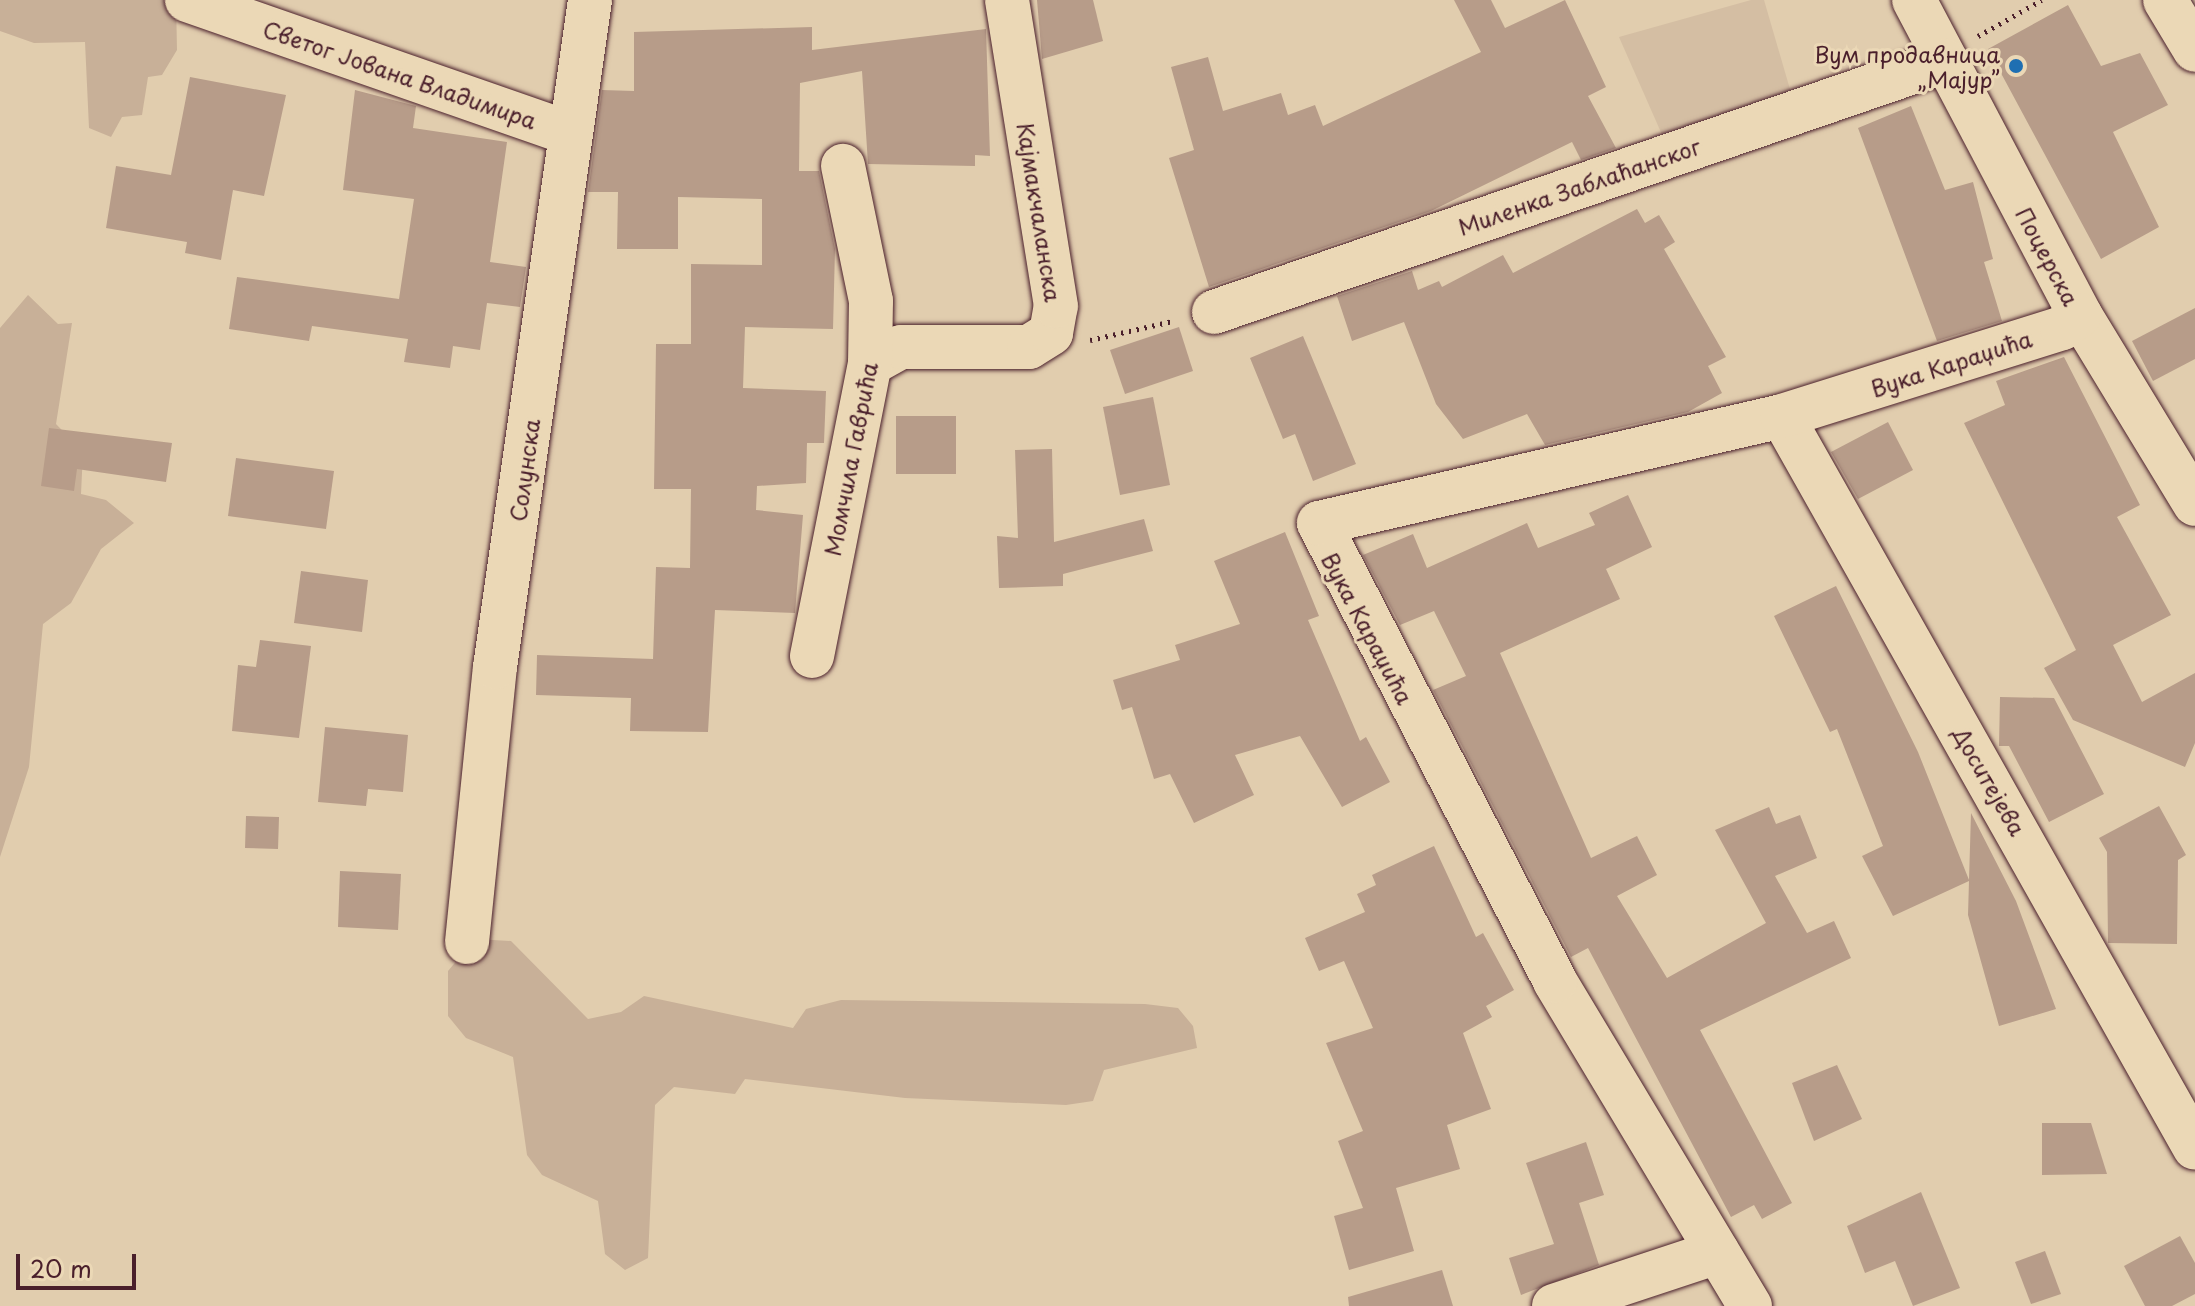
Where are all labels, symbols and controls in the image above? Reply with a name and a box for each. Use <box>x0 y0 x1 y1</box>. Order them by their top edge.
street label: Светог Јована Владимира <box>259 14 541 134</box>
place label: Вум продавница „Мајур” <box>1813 40 2000 92</box>
marker: Вум продавница „Мајур” <box>2007 57 2025 75</box>
street label: Кајмакчаланска <box>1013 120 1067 304</box>
street label: Миленка Заблаћанског <box>1454 132 1704 240</box>
street label: Поцерска <box>2011 202 2085 310</box>
street label: Вука Караџића <box>1866 324 2036 402</box>
street label: Момчила Гаврића <box>818 360 882 558</box>
street label: Солунска <box>504 417 544 523</box>
street label: Вука Караџића <box>1317 547 1419 709</box>
street label: Доситејева <box>1948 722 2032 840</box>
scale bar <box>20 1238 140 1288</box>
text: 20 m <box>30 1250 92 1286</box>

